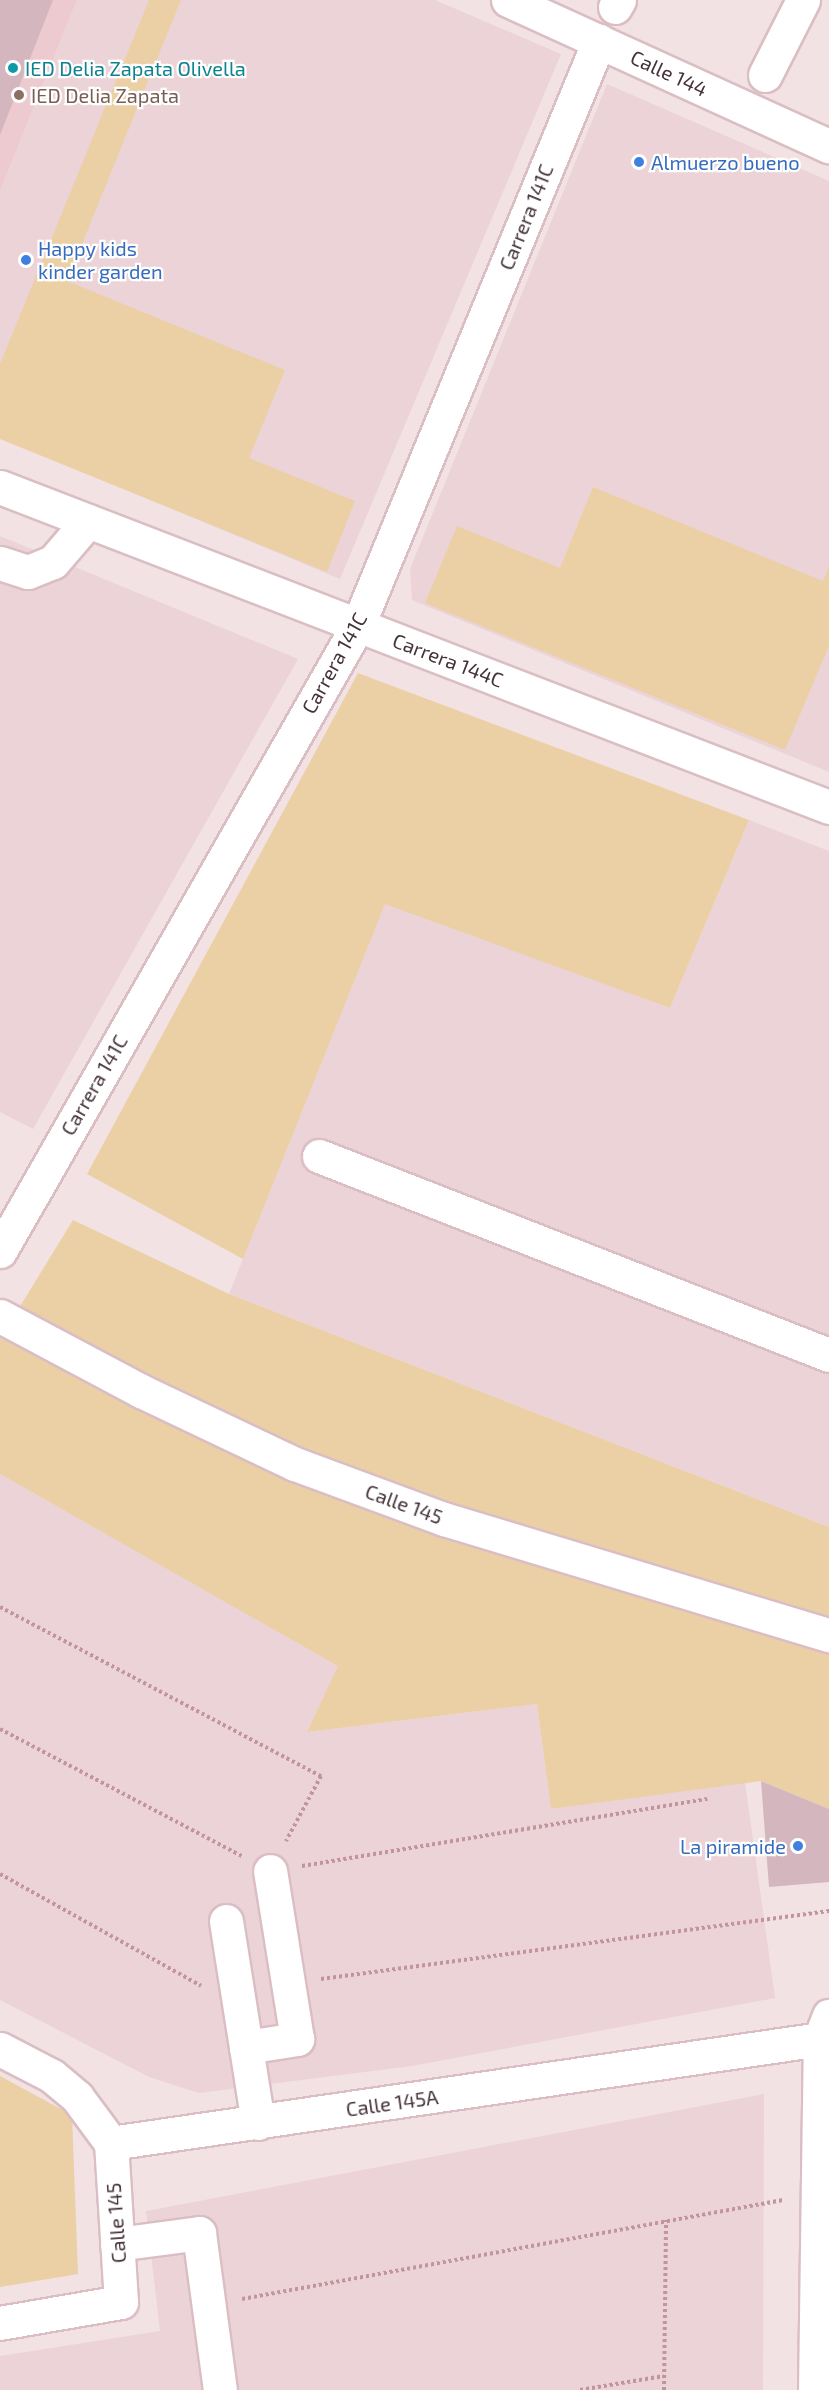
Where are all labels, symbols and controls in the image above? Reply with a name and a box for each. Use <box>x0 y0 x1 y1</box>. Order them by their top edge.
street label: Calle 144 <box>627 45 711 101</box>
place label: IED Delia Zapata Olivella <box>25 56 246 80</box>
marker: IED Delia Zapata Olivella <box>6 61 20 75</box>
place label: IED Delia Zapata <box>31 83 179 107</box>
marker: IED Delia Zapata <box>12 88 26 102</box>
place label: Almuerzo bueno <box>651 150 800 174</box>
marker: Almuerzo bueno <box>632 155 646 169</box>
street label: Carrera 141C <box>494 161 558 273</box>
place label: Happy kids kinder garden <box>38 237 163 284</box>
marker: Happy kids kinder garden <box>19 253 33 267</box>
street label: Carrera 141C <box>296 608 372 718</box>
street label: Carrera 144C <box>389 628 507 692</box>
street label: Carrera 141C <box>56 1031 132 1139</box>
street label: Calle 145 <box>362 1479 446 1529</box>
place label: La piramide <box>680 1834 786 1858</box>
marker: La piramide <box>791 1839 805 1853</box>
street label: Calle 145A <box>344 2085 440 2121</box>
street label: Calle 145 <box>101 2182 131 2264</box>

